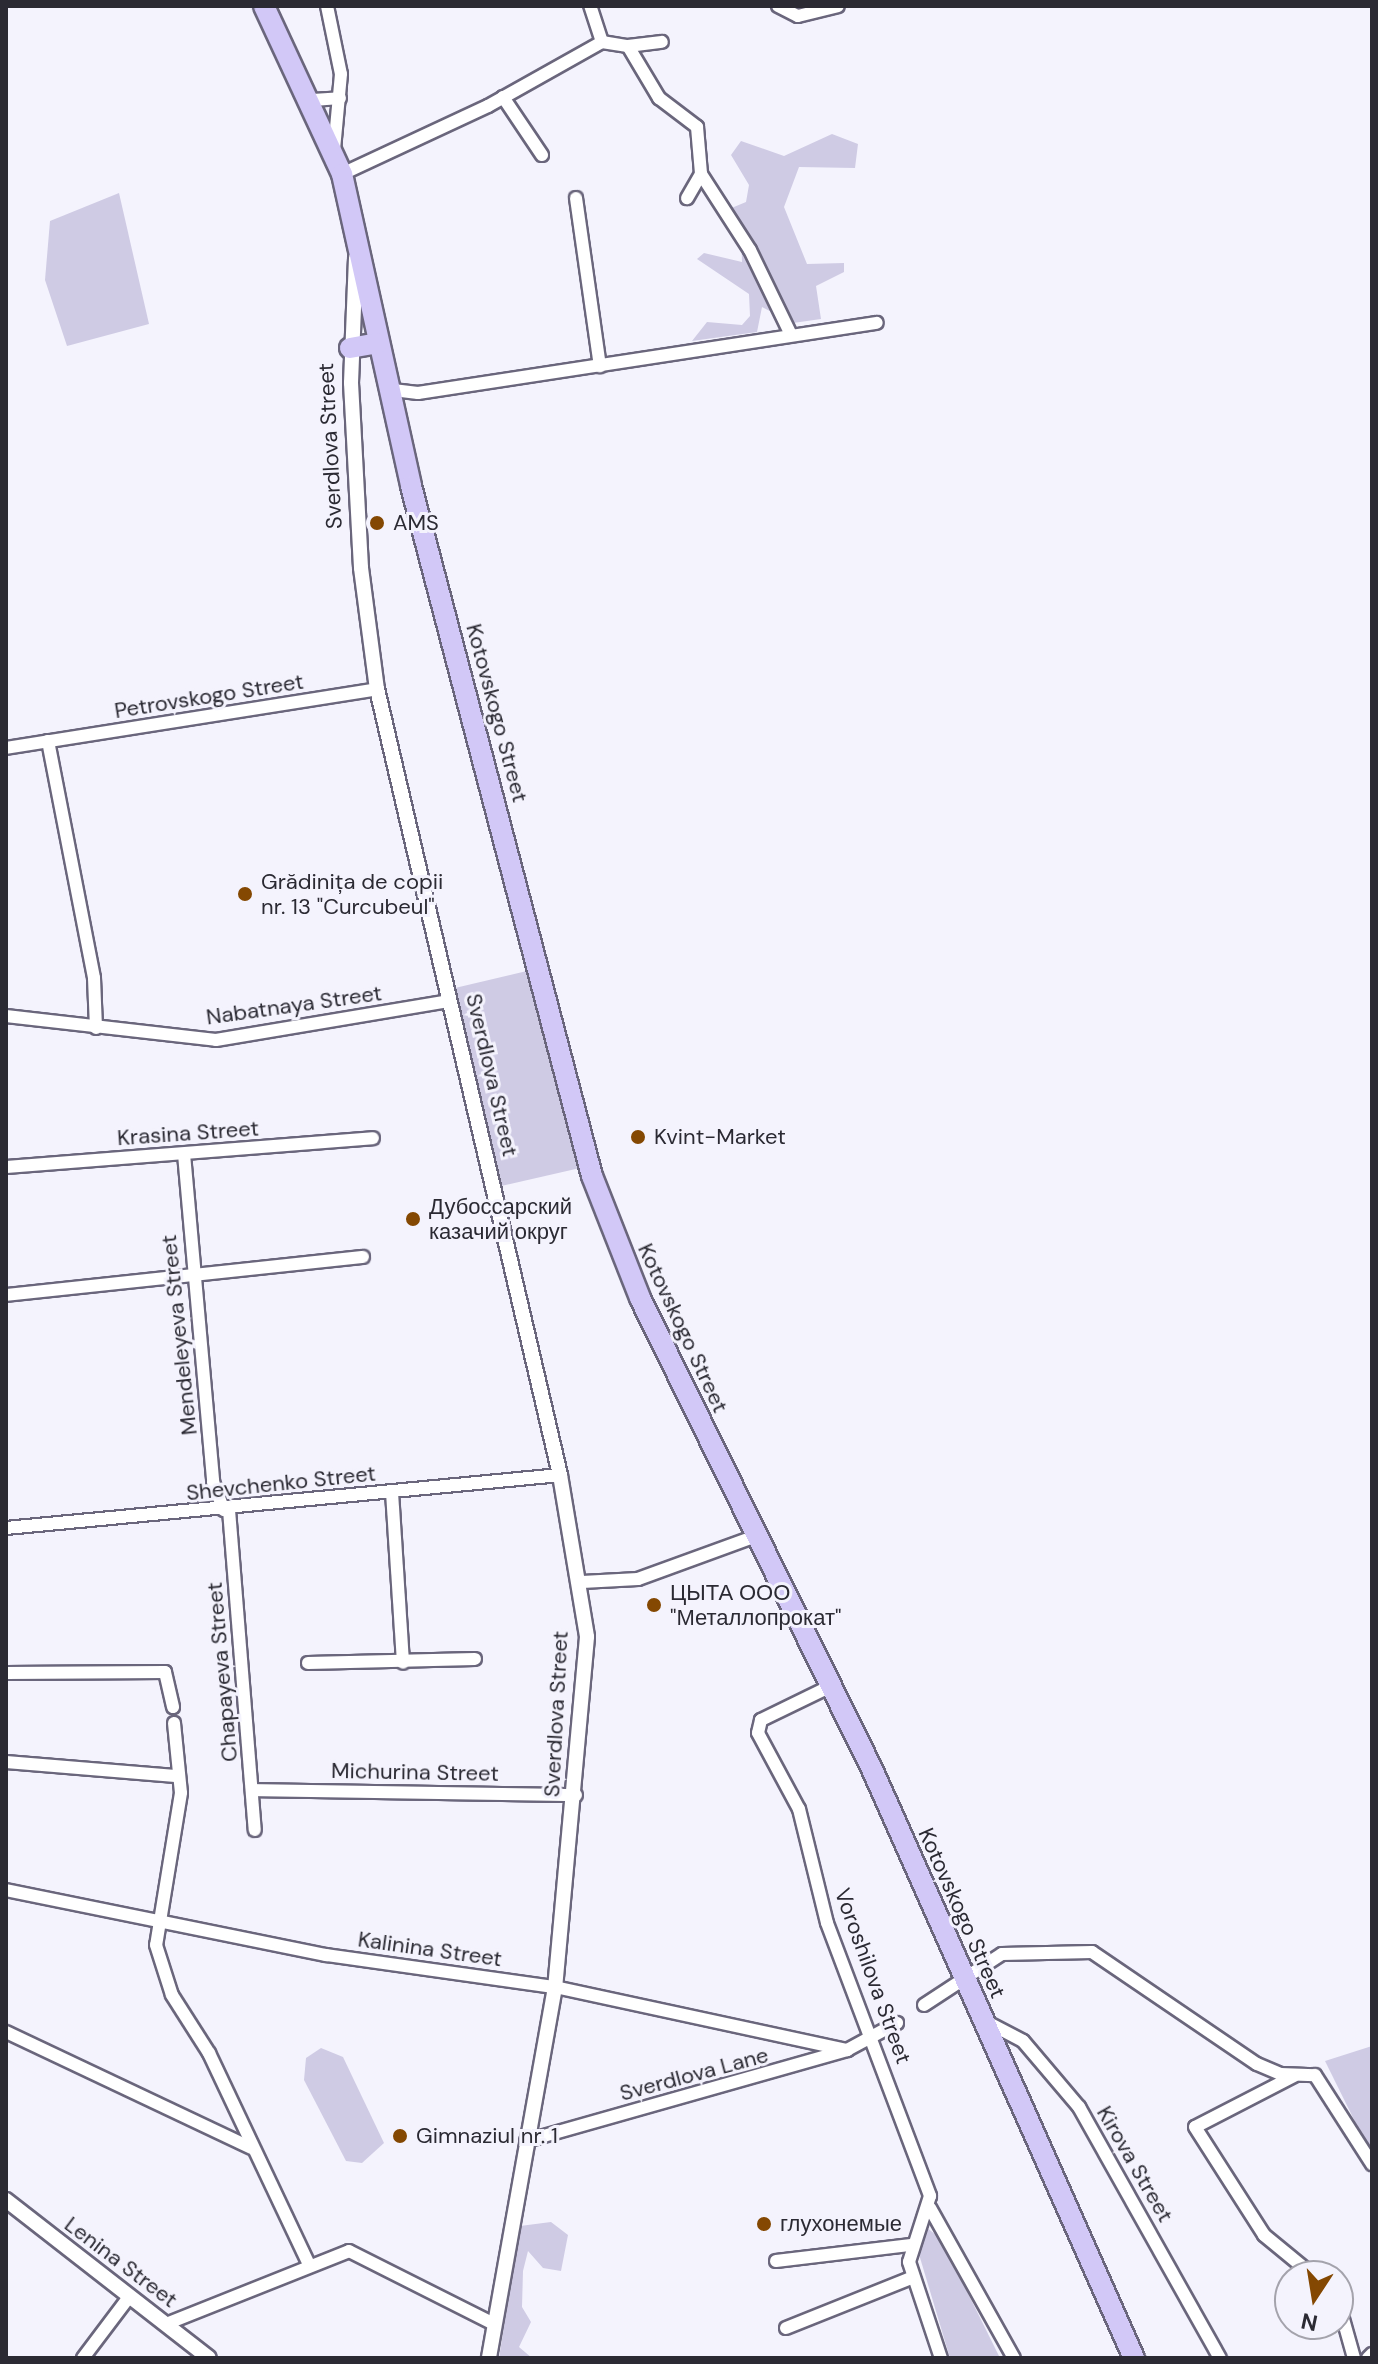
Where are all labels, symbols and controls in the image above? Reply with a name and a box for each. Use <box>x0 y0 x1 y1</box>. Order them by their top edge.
street label: Sverdlova Street <box>312 362 348 530</box>
place label: AMS <box>393 510 439 536</box>
marker: AMS <box>368 514 386 532</box>
street label: Kotovskogo Street <box>460 621 534 805</box>
street label: Petrovskogo Street <box>113 668 305 724</box>
place label: Grădinița de copii nr. 13 "Curcubeul" <box>261 868 443 920</box>
marker: Grădinița de copii nr. 13 "Curcubeul" <box>236 885 254 903</box>
street label: Nabatnaya Street <box>204 980 384 1030</box>
street label: Sverdlova Street <box>460 991 524 1159</box>
street label: Krasina Street <box>116 1115 260 1151</box>
place label: Kvint-Market <box>654 1124 786 1150</box>
marker: Kvint-Market <box>629 1128 647 1146</box>
place label: Дубоссарский казачий округ <box>429 1193 572 1244</box>
marker: Дубоссарский казачий округ <box>404 1210 422 1228</box>
street label: Mendeleyeva Street <box>155 1233 203 1437</box>
street label: Kotovskogo Street <box>632 1239 734 1417</box>
street label: Shevchenko Street <box>185 1460 377 1506</box>
place label: ЦЫТА ООО "Металлопрокат" <box>670 1579 841 1630</box>
street label: Chapayeva Street <box>201 1581 243 1763</box>
marker: ЦЫТА ООО "Металлопрокат" <box>645 1596 663 1614</box>
street label: Sverdlova Street <box>538 1630 574 1798</box>
street label: Michurina Street <box>331 1757 499 1787</box>
street label: Kotovskogo Street <box>913 1824 1011 2002</box>
street label: Voroshilova Street <box>829 1885 917 2067</box>
street label: Kalinina Street <box>356 1926 504 1972</box>
street label: Sverdlova Lane <box>617 2041 771 2107</box>
street label: Kirova Street <box>1091 2101 1179 2227</box>
place label: Gimnaziul nr. 1 <box>416 2123 558 2149</box>
marker: Gimnaziul nr. 1 <box>391 2127 409 2145</box>
street label: Lenina Street <box>59 2211 183 2313</box>
place label: глухонемые <box>780 2211 902 2237</box>
marker: глухонемые <box>755 2215 773 2233</box>
north arrow <box>1274 2260 1354 2340</box>
text: N <box>1298 2306 1320 2338</box>

